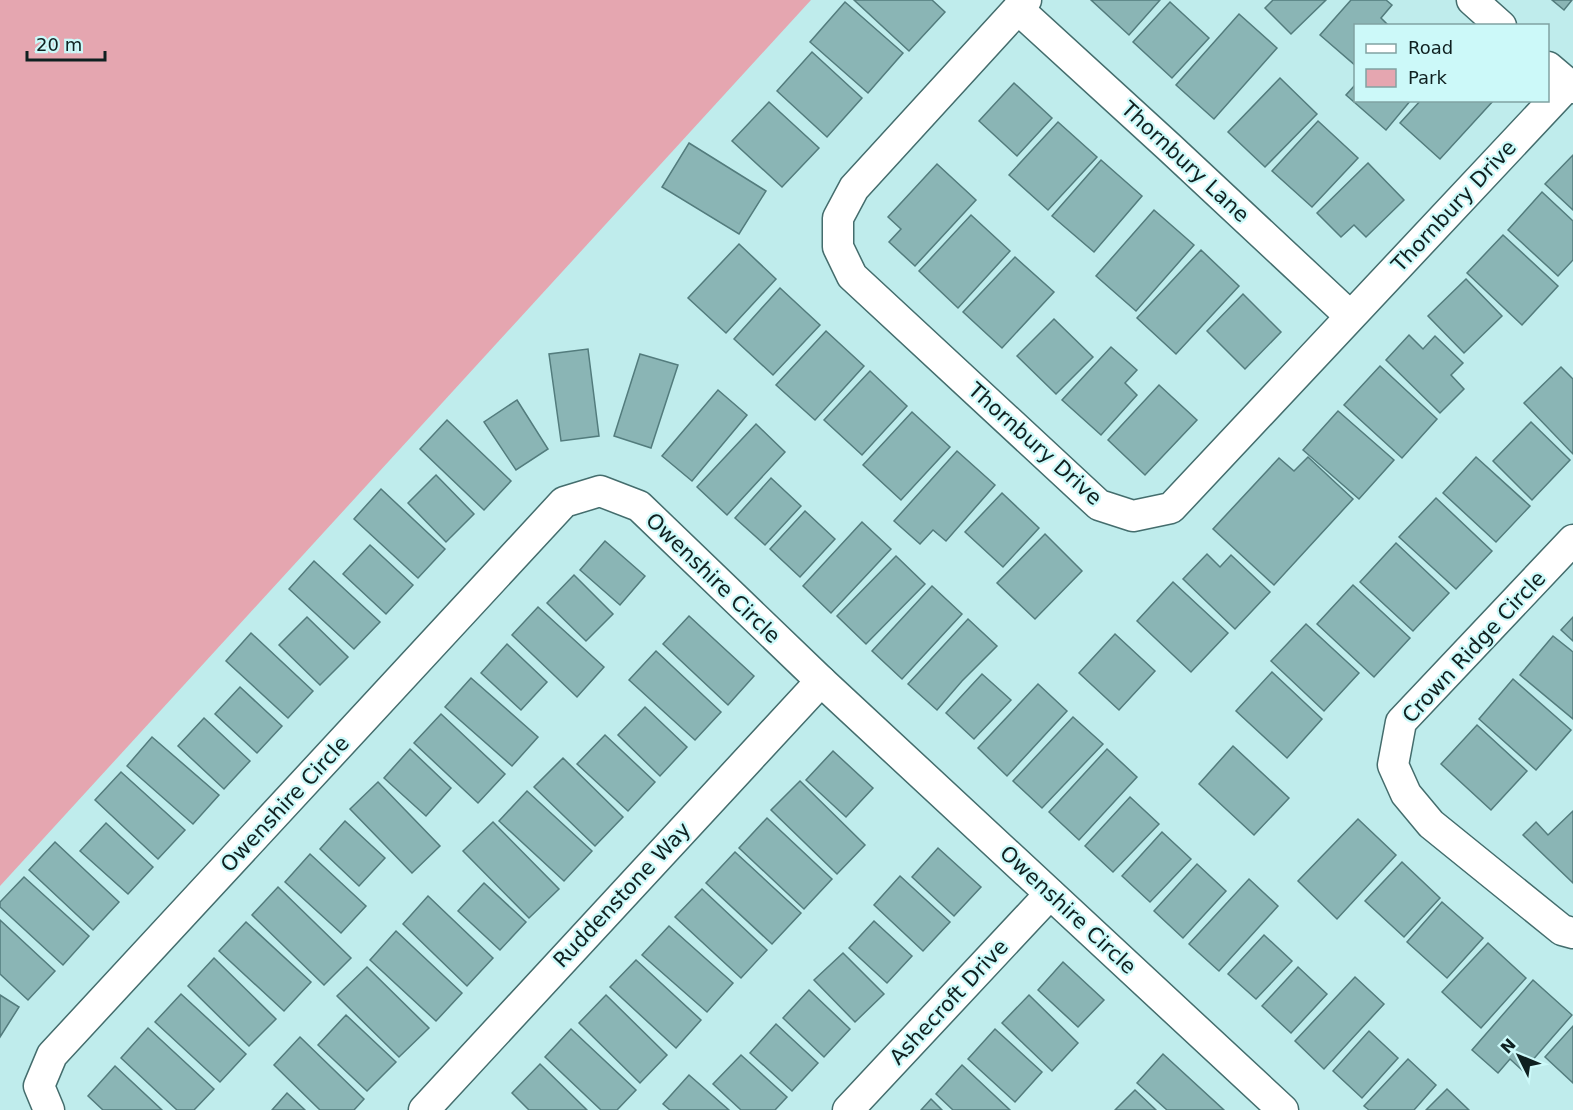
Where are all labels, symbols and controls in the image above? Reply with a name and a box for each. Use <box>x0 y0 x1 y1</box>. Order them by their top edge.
scale bar <box>27 24 105 62</box>
legend <box>1354 24 1549 102</box>
text: 20 m <box>36 34 82 55</box>
text: Road <box>1408 37 1453 58</box>
text: Park <box>1408 67 1447 88</box>
street label: Thornbury Lane <box>1115 96 1254 227</box>
street label: Thornbury Drive <box>1386 135 1521 277</box>
street label: Thornbury Drive <box>963 377 1107 510</box>
street label: Owenshire Circle <box>641 508 785 648</box>
street label: Crown Ridge Circle <box>1398 566 1550 728</box>
street label: Owenshire Circle <box>216 731 354 877</box>
street label: Ruddenstone Way <box>549 818 695 972</box>
street label: Owenshire Circle <box>995 841 1141 979</box>
street label: Ashecroft Drive <box>885 935 1013 1069</box>
north arrow <box>1489 1026 1549 1086</box>
text: N <box>1497 1035 1520 1057</box>

